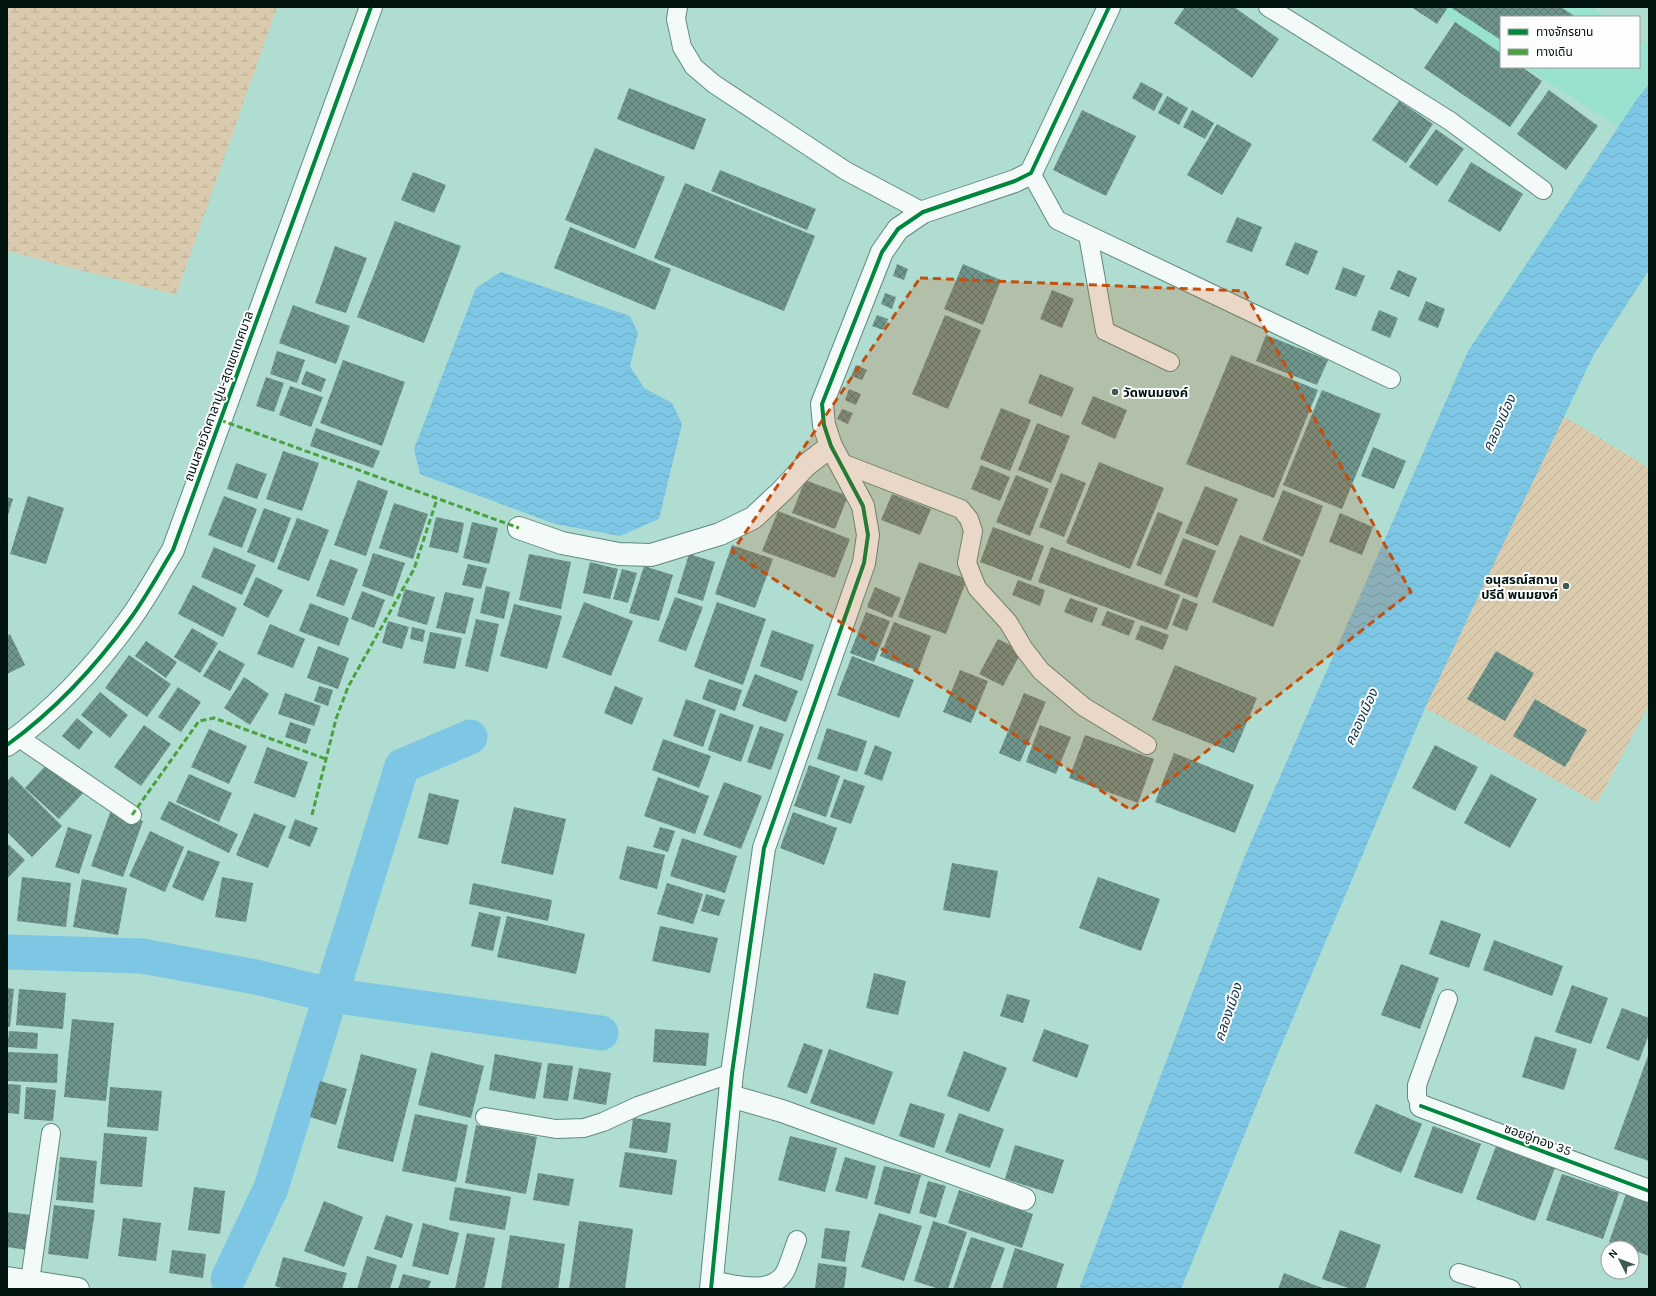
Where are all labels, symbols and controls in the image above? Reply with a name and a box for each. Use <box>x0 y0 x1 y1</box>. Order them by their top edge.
legend <box>1500 16 1640 68</box>
text: ทางจักรยาน <box>1536 25 1593 39</box>
text: ทางเดิน <box>1536 45 1573 59</box>
street label: ถนนสายวัดศาลาปูน-สุดเขตเทศบาล <box>181 309 256 483</box>
place label: วัดพนมยงค์ <box>1123 385 1188 400</box>
marker: วัดพนมยงค์ <box>1110 387 1120 397</box>
water label: คลองเมือง <box>1479 391 1521 454</box>
place label: อนุสรณ์สถาน ปรีดี พนมยงค์ <box>1481 572 1558 602</box>
marker: อนุสรณ์สถาน ปรีดี พนมยงค์ <box>1561 581 1571 591</box>
water label: คลองเมือง <box>1341 685 1383 748</box>
water label: คลองเมือง <box>1211 979 1247 1044</box>
street label: ซอยอู่ทอง 35 <box>1502 1120 1573 1159</box>
north arrow <box>1600 1240 1640 1280</box>
text: N <box>1605 1246 1620 1261</box>

